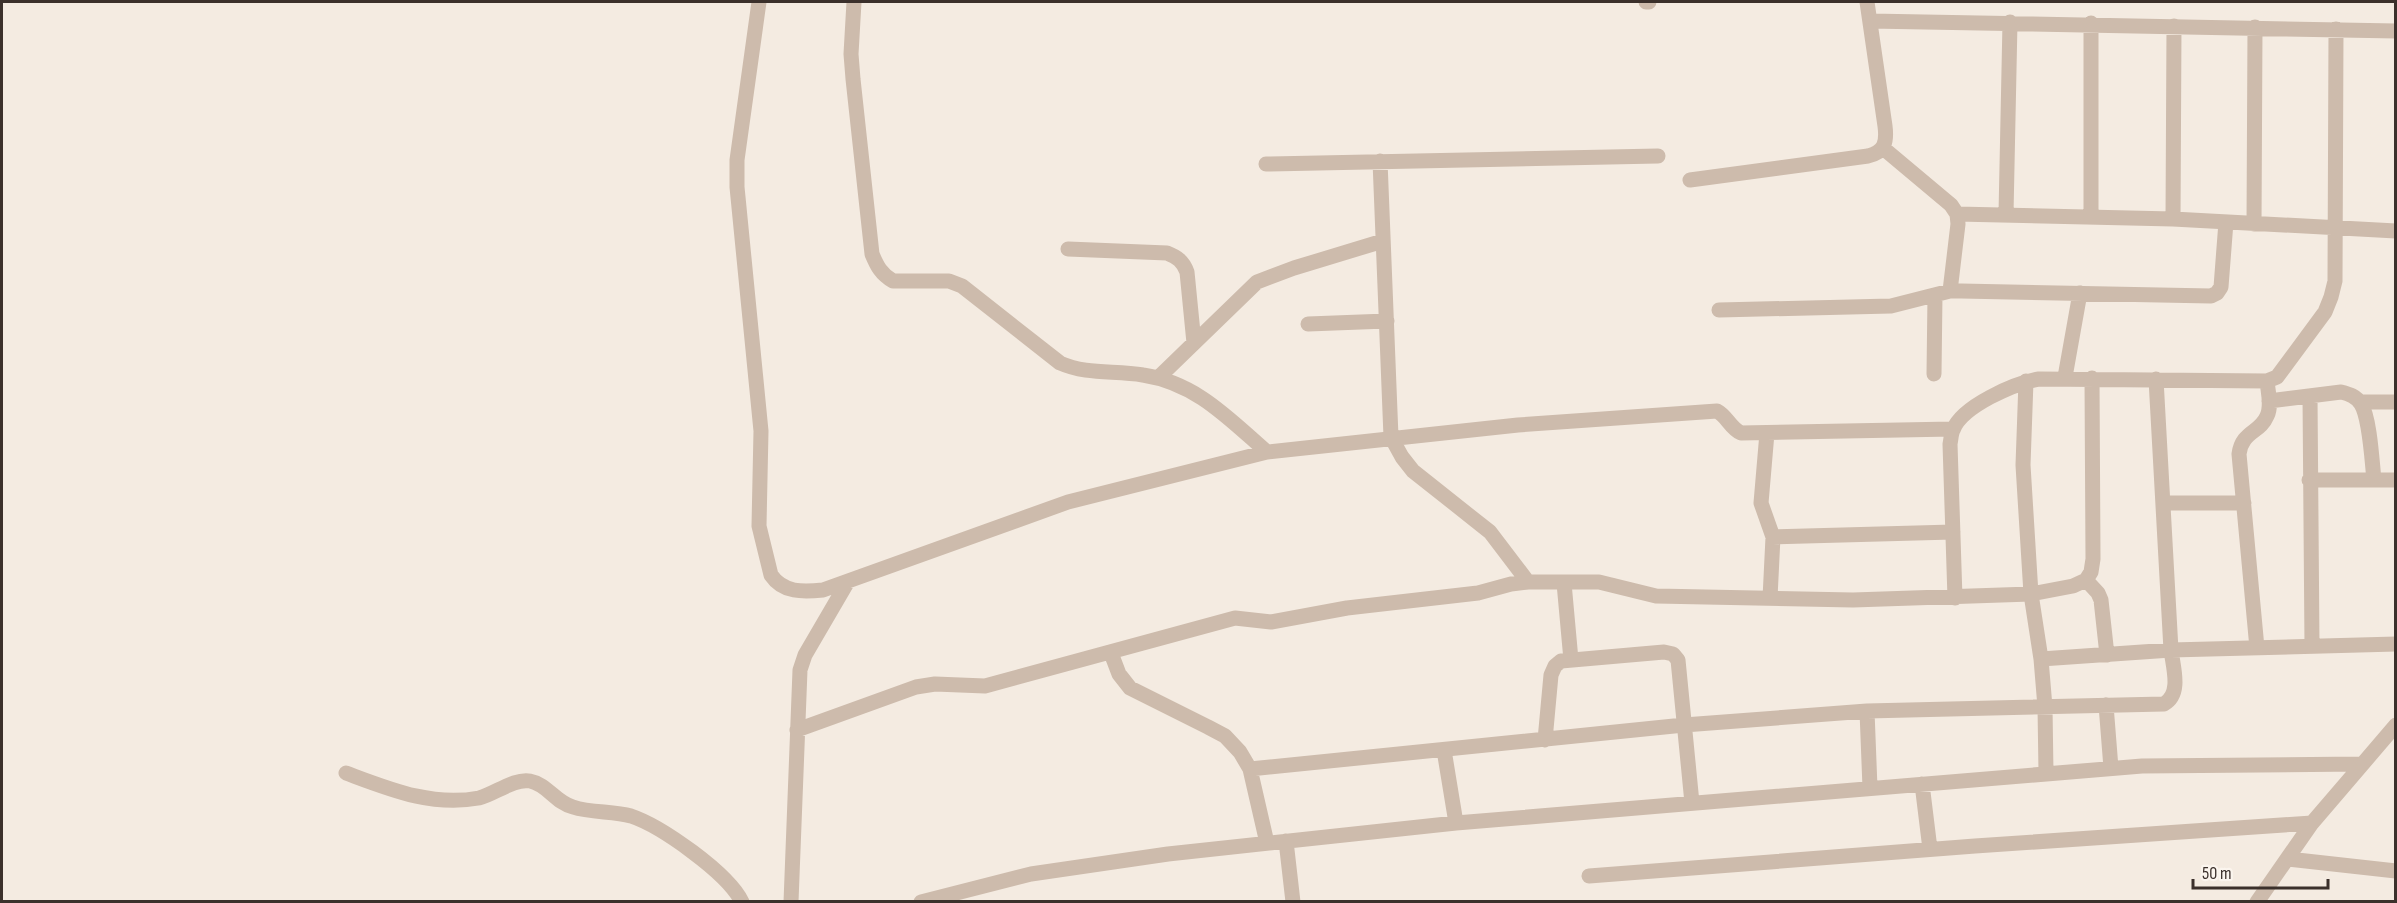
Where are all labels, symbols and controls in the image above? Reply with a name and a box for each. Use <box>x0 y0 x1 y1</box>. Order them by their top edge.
scale bar <box>2193 852 2328 890</box>
text: 50 m <box>2202 863 2232 884</box>

